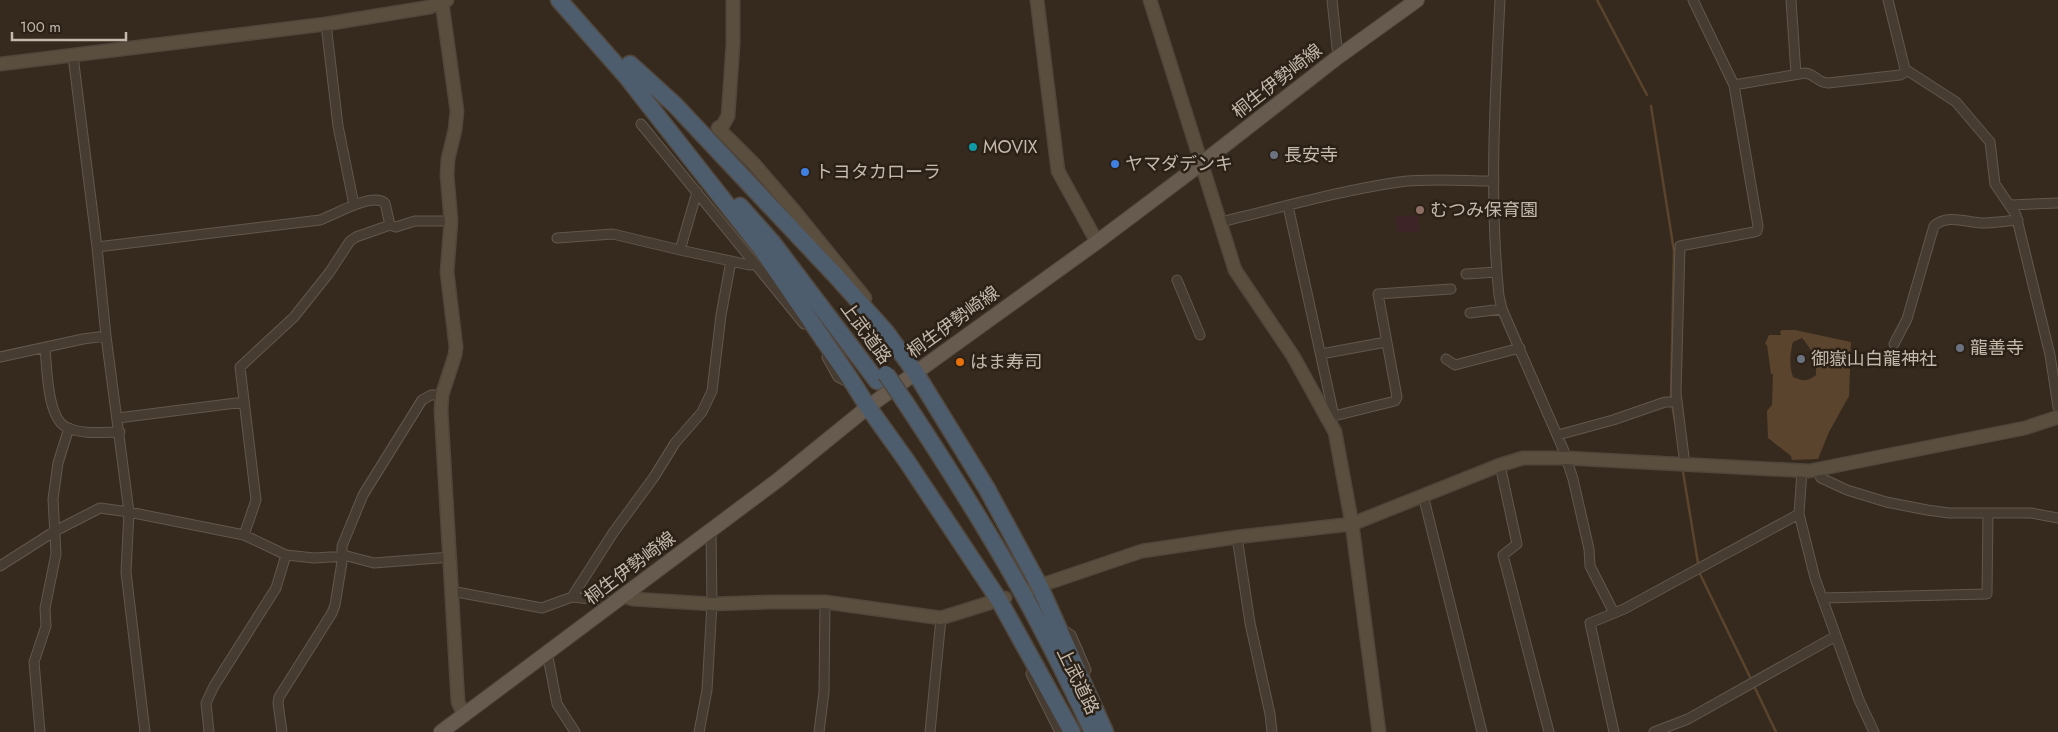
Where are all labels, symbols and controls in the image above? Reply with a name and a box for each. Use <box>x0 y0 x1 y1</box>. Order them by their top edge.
scale bar <box>12 10 126 42</box>
text: 100 m <box>20 16 61 38</box>
street label: 桐生伊勢崎線 <box>1226 38 1328 124</box>
place label: MOVIX <box>983 134 1038 160</box>
marker: MOVIX <box>967 141 979 153</box>
place label: 長安寺 <box>1284 142 1338 168</box>
marker: 長安寺 <box>1268 149 1280 161</box>
place label: ヤマダデンキ <box>1125 151 1233 177</box>
marker: ヤマダデンキ <box>1109 158 1121 170</box>
place label: トヨタカローラ <box>815 159 941 185</box>
marker: トヨタカローラ <box>799 166 811 178</box>
place label: むつみ保育園 <box>1430 197 1538 223</box>
marker: むつみ保育園 <box>1414 204 1426 216</box>
street label: 桐生伊勢崎線 <box>902 280 1004 364</box>
street label: 上武道路 <box>834 296 898 370</box>
place label: 龍善寺 <box>1970 335 2024 361</box>
marker: 龍善寺 <box>1954 342 1966 354</box>
place label: 御嶽山白龍神社 <box>1811 346 1937 372</box>
place label: はま寿司 <box>970 349 1042 375</box>
marker: 御嶽山白龍神社 <box>1795 353 1807 365</box>
marker: はま寿司 <box>954 356 966 368</box>
street label: 桐生伊勢崎線 <box>579 525 681 611</box>
street label: 上武道路 <box>1051 643 1105 719</box>

